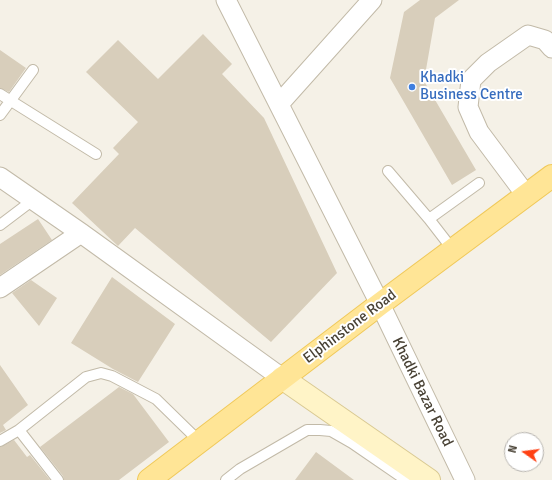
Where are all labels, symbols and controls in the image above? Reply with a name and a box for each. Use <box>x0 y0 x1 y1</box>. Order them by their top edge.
place label: Khadki Business Centre <box>420 69 523 104</box>
marker: Khadki Business Centre <box>407 82 417 92</box>
street label: Elphinstone Road <box>300 286 400 368</box>
street label: Khadki Bazar Road <box>388 334 456 450</box>
north arrow <box>504 432 544 472</box>
text: N <box>506 444 520 455</box>

